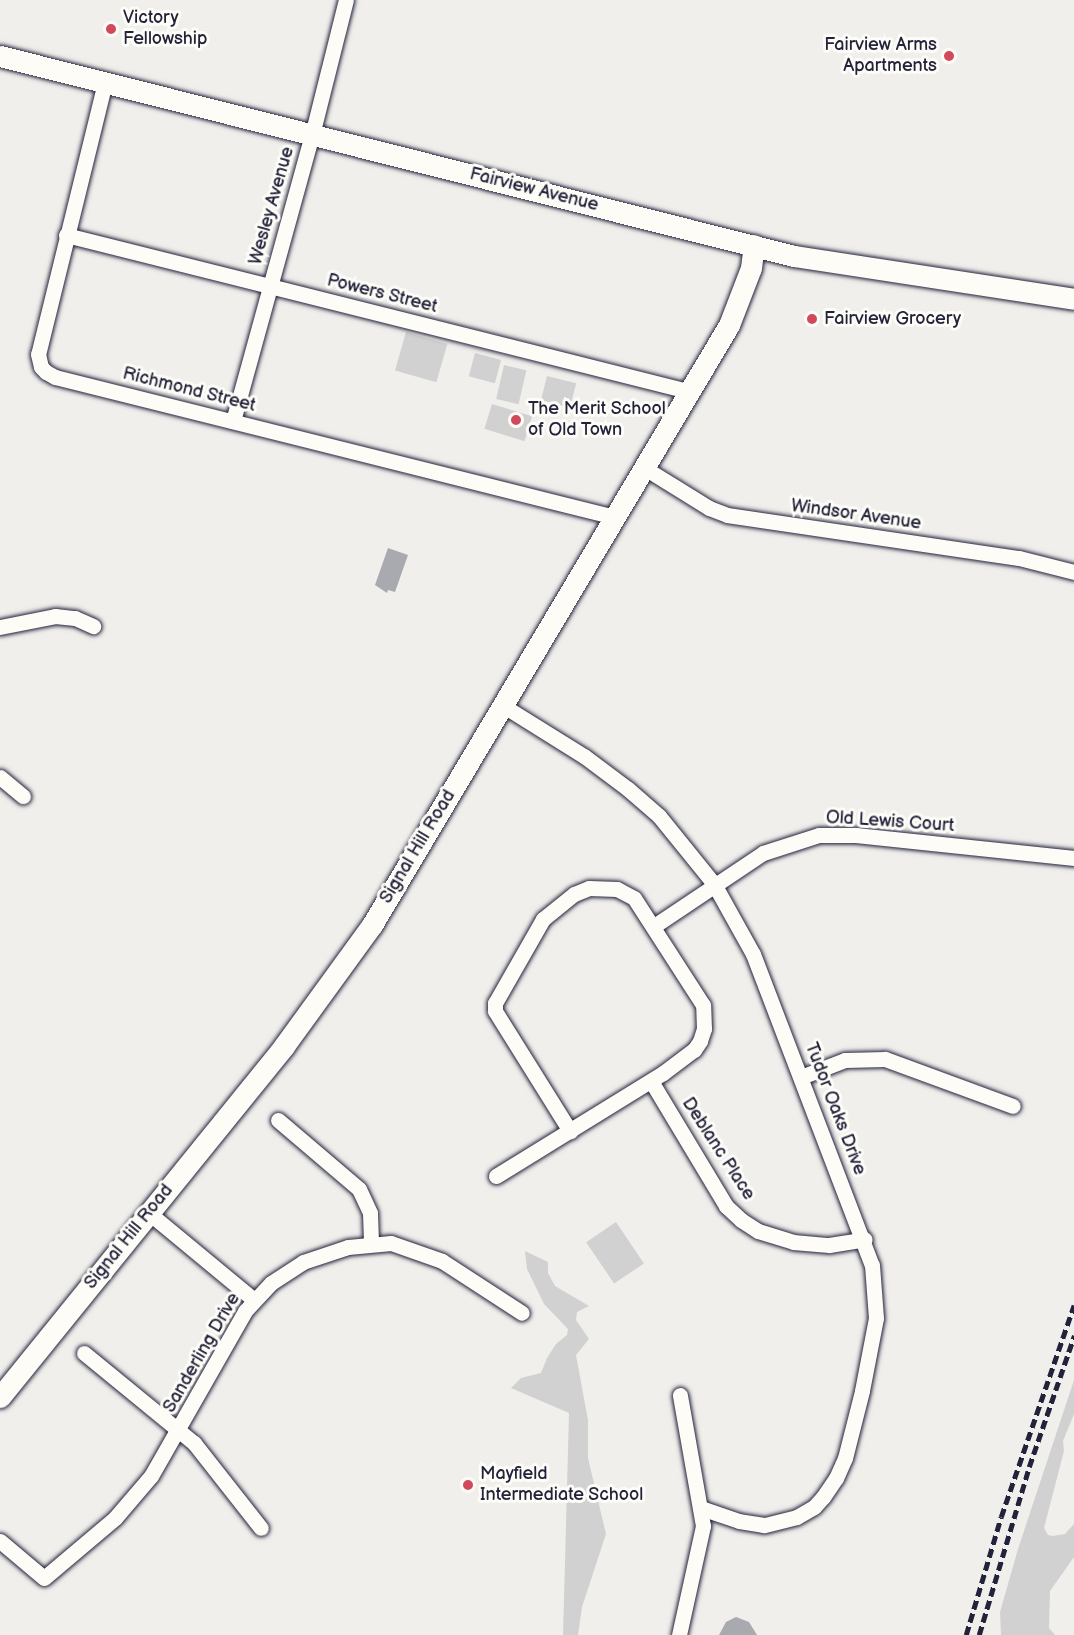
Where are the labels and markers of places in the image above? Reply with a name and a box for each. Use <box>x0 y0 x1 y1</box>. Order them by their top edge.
place label: Victory Fellowship <box>123 8 207 50</box>
marker: Victory Fellowship <box>104 22 118 36</box>
place label: Fairview Arms Apartments <box>824 35 937 78</box>
marker: Fairview Arms Apartments <box>942 49 956 63</box>
place label: Fairview Grocery <box>824 308 961 330</box>
marker: Fairview Grocery <box>805 312 819 326</box>
place label: The Merit School of Old Town <box>528 399 666 442</box>
marker: The Merit School of Old Town <box>509 413 523 427</box>
place label: Mayfield Intermediate School <box>480 1464 644 1506</box>
marker: Mayfield Intermediate School <box>461 1478 475 1492</box>

